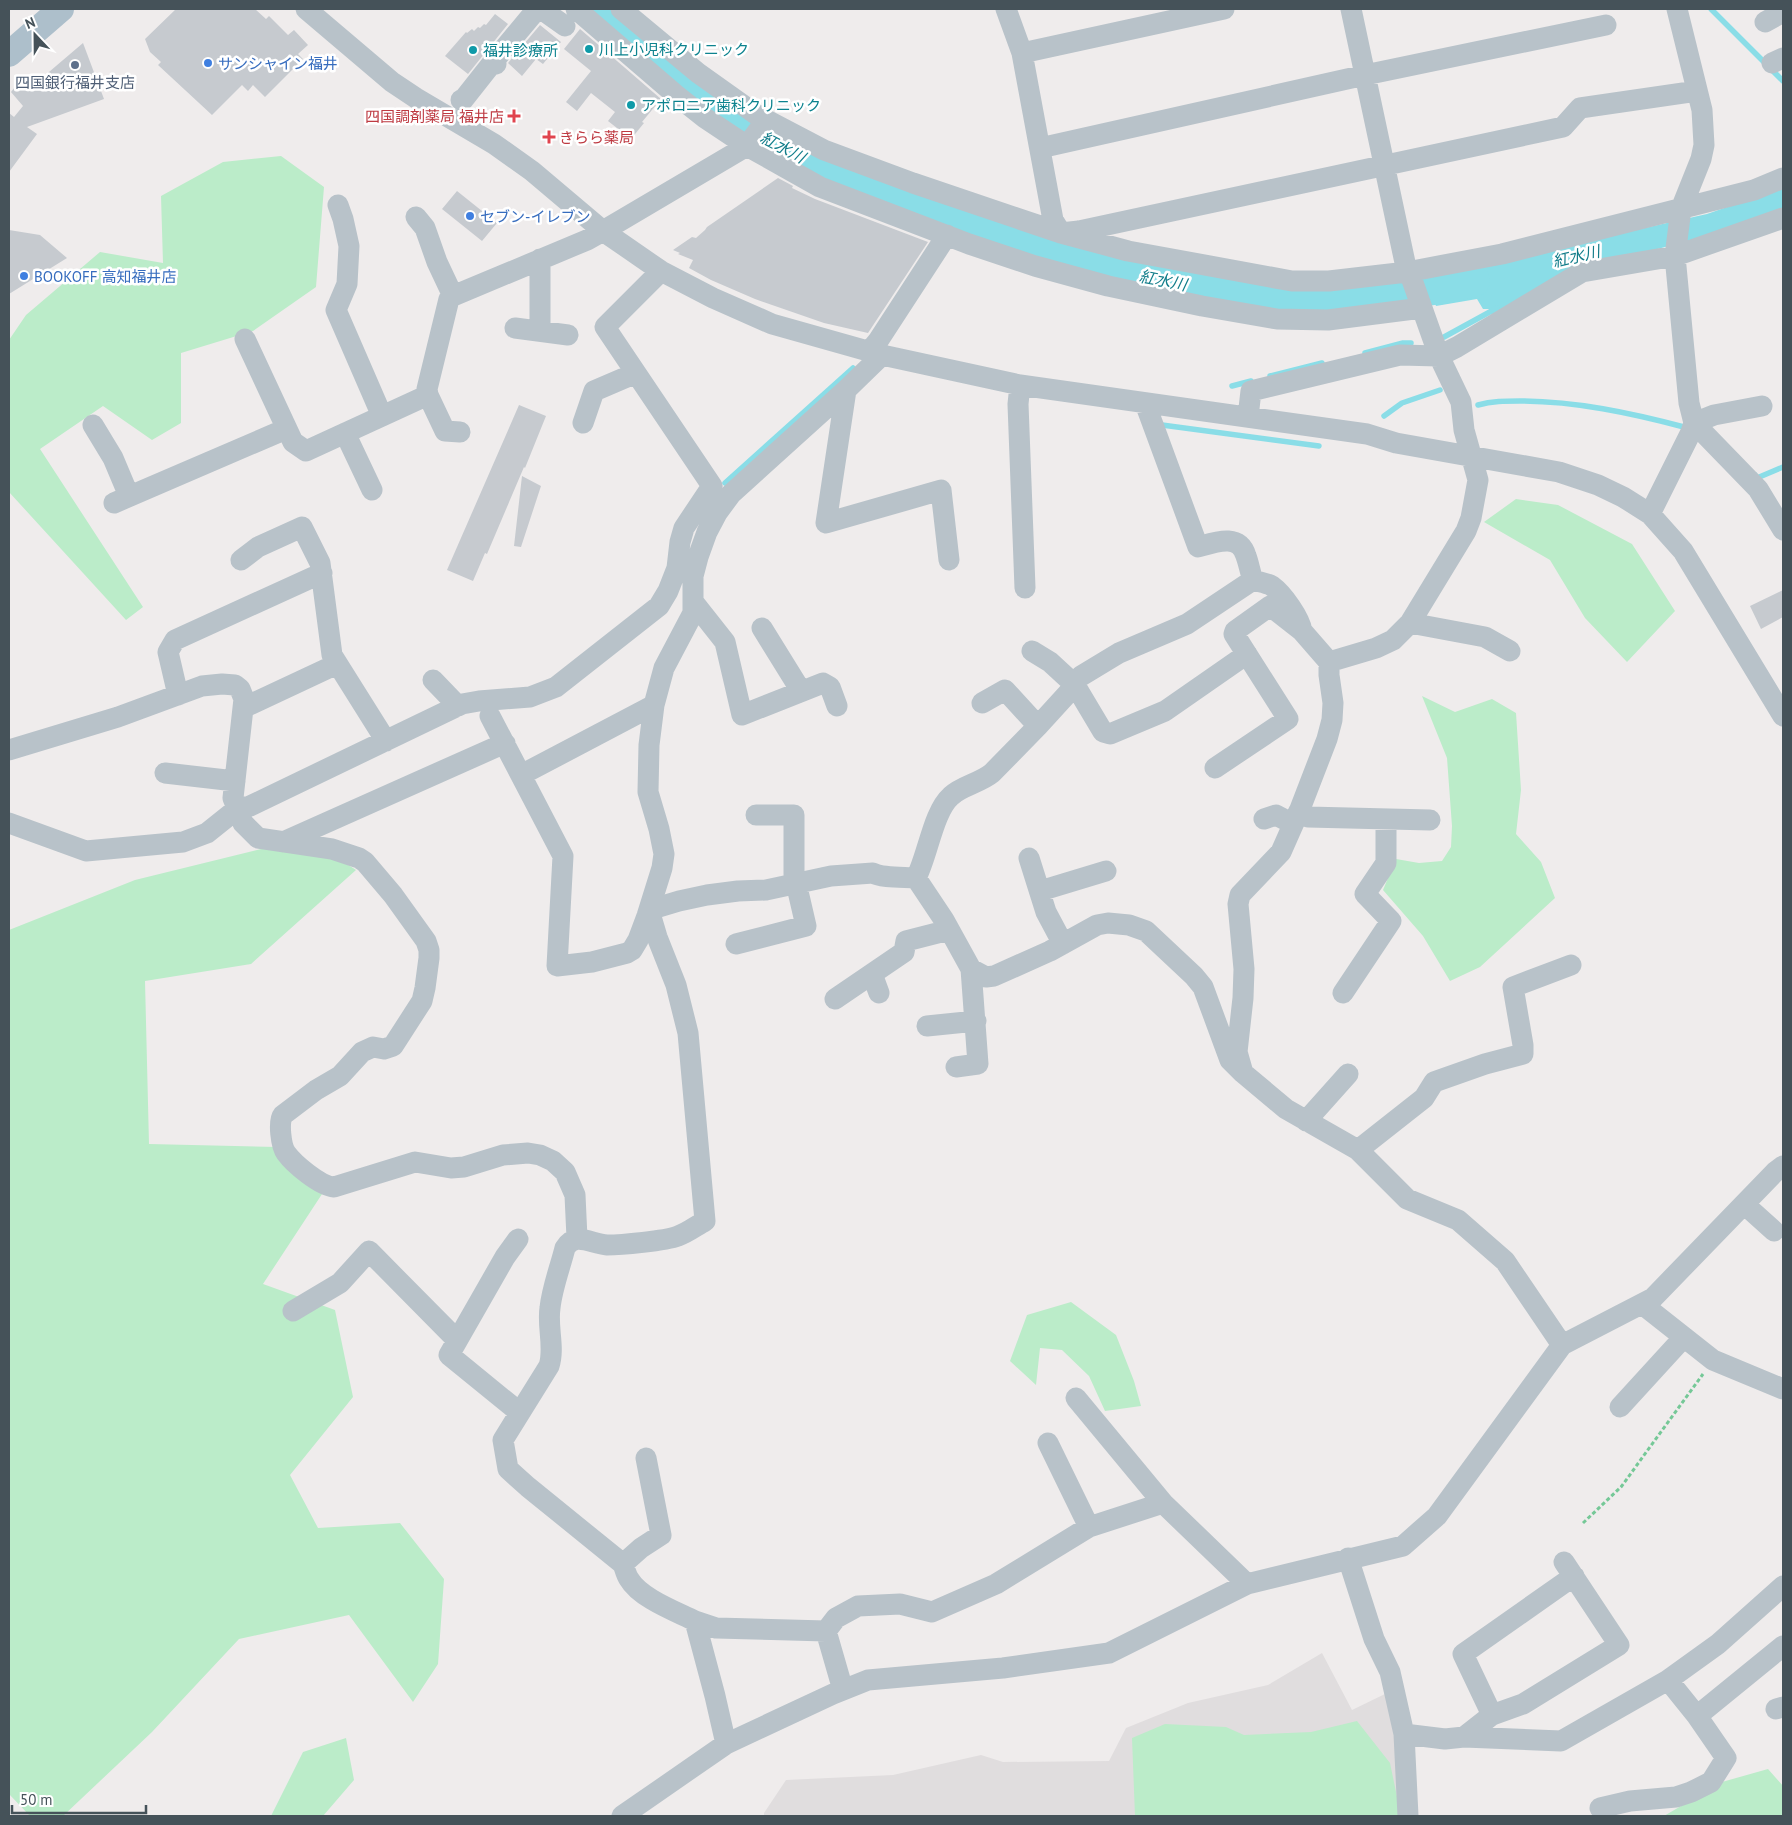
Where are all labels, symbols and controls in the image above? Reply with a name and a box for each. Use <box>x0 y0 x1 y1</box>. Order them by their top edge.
north arrow <box>10 10 60 60</box>
text: N <box>22 13 38 33</box>
place label: 川上小児科クリニック <box>599 40 749 59</box>
place label: 福井診療所 <box>483 41 558 60</box>
marker: 川上小児科クリニック <box>583 43 595 55</box>
marker: 福井診療所 <box>467 44 479 56</box>
place label: サンシャイン福井 <box>218 54 338 73</box>
marker: サンシャイン福井 <box>202 57 214 69</box>
marker: 四国銀行福井支店 <box>69 59 81 71</box>
place label: 四国銀行福井支店 <box>15 73 135 92</box>
place label: アポロニア歯科クリニック <box>641 96 821 115</box>
marker: アポロニア歯科クリニック <box>625 99 637 111</box>
place label: 四国調剤薬局 福井店 <box>365 107 504 126</box>
marker: 四国調剤薬局 福井店 <box>508 110 520 122</box>
water label: 紅水川 <box>757 127 811 168</box>
place label: きらら薬局 <box>559 128 634 147</box>
marker: きらら薬局 <box>543 131 555 143</box>
place label: セブン-イレブン <box>480 207 590 226</box>
marker: セブン-イレブン <box>464 210 476 222</box>
water label: 紅水川 <box>1550 240 1604 271</box>
water label: 紅水川 <box>1138 266 1190 295</box>
place label: BOOKOFF 高知福井店 <box>34 267 176 286</box>
marker: BOOKOFF 高知福井店 <box>18 270 30 282</box>
scale bar <box>12 1782 146 1814</box>
text: 50 m <box>20 1790 53 1809</box>

